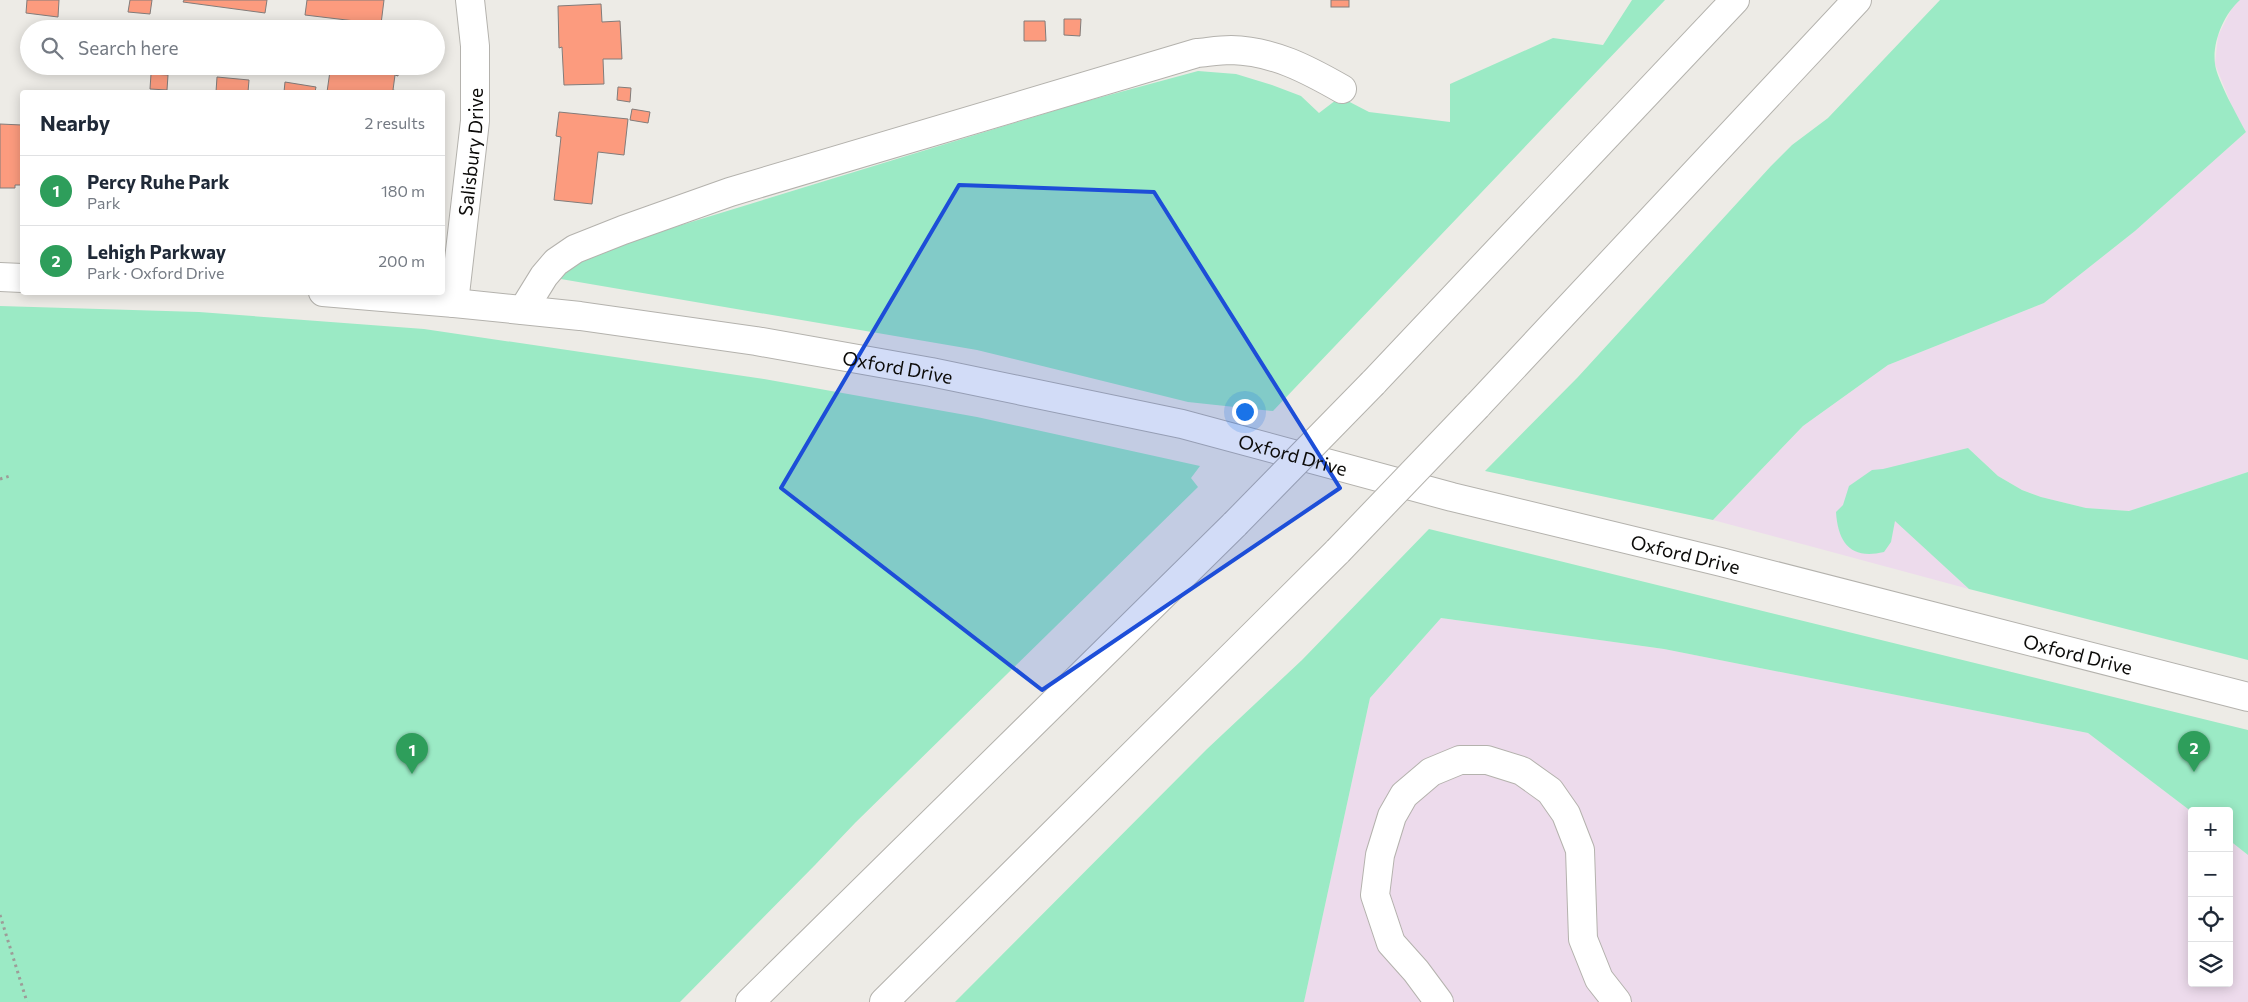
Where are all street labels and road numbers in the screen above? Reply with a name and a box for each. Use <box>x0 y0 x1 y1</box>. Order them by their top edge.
street label: Salisbury Drive <box>453 88 487 217</box>
street label: Oxford Drive <box>841 345 955 388</box>
street label: Oxford Drive <box>1236 428 1350 480</box>
street label: Oxford Drive <box>1629 529 1743 578</box>
street label: Oxford Drive <box>2021 628 2135 678</box>

